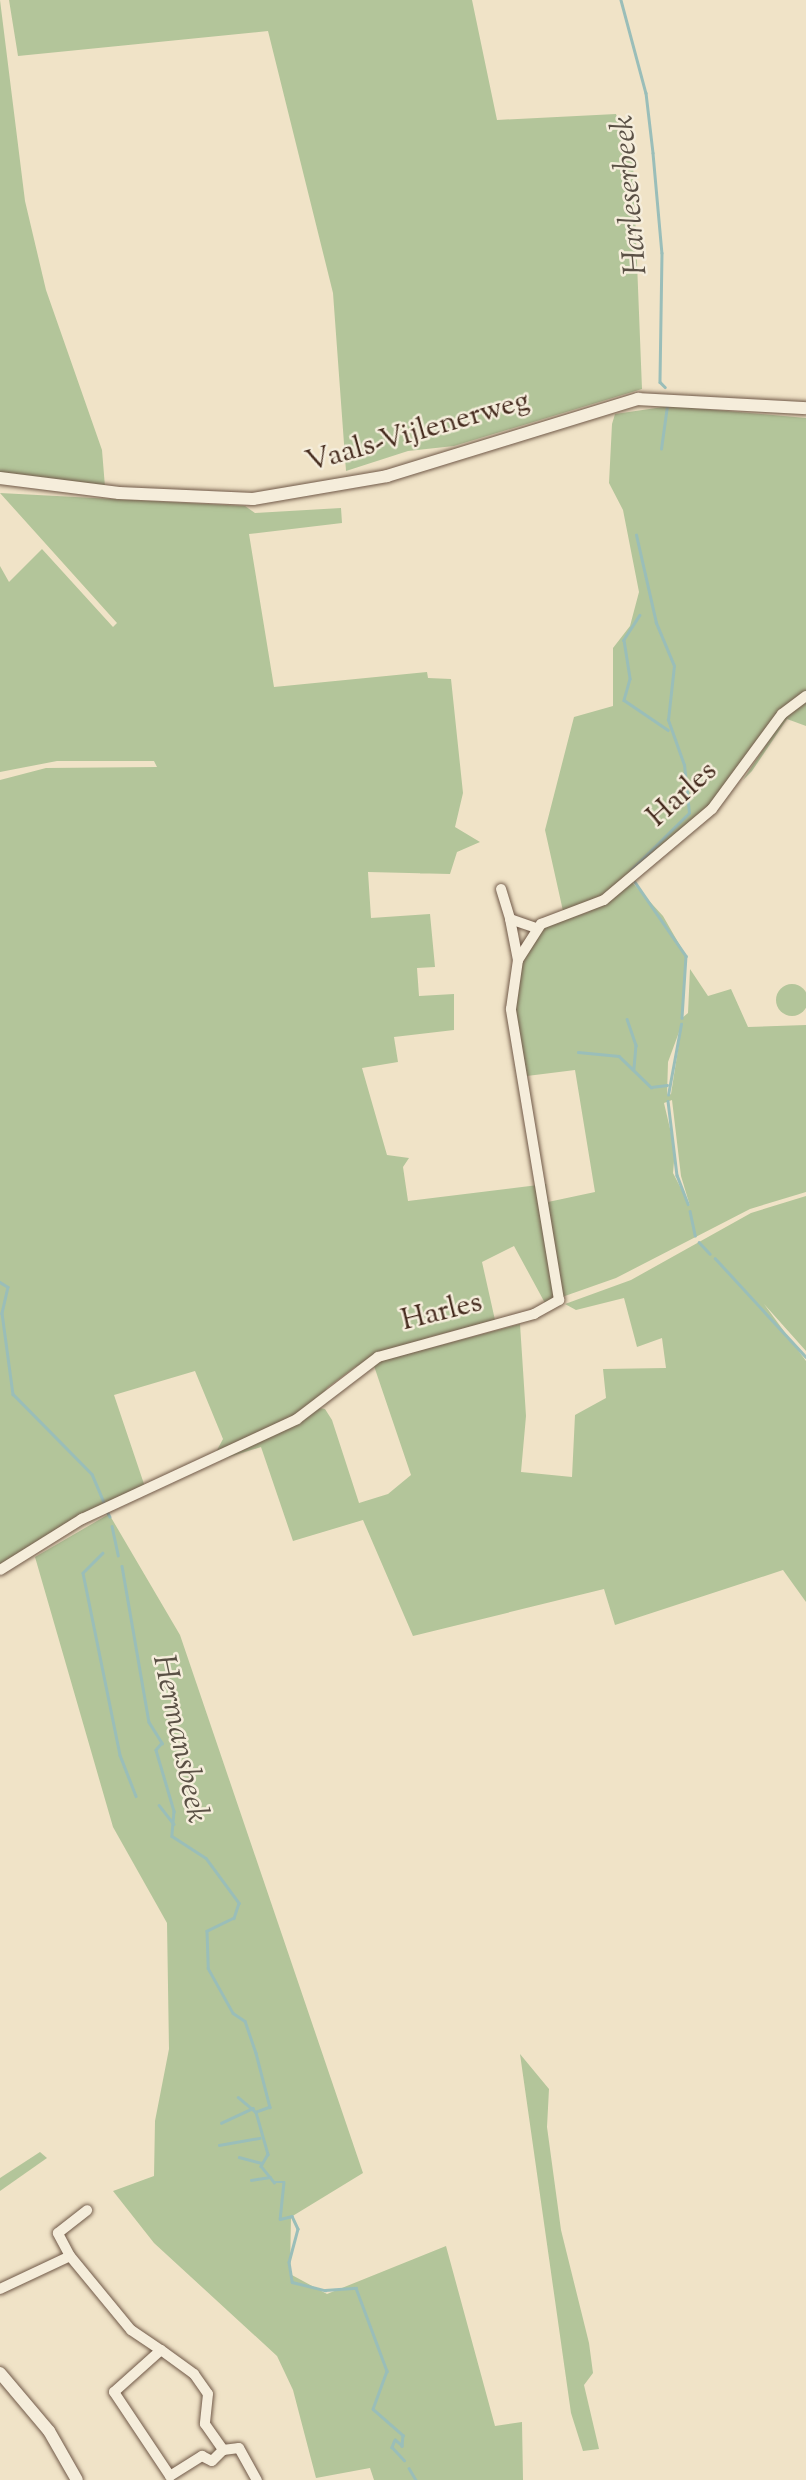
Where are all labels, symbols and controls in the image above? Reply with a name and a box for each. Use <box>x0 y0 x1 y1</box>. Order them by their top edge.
water label: Harleserbeek <box>605 113 657 277</box>
street label: Vaals-Vijlenerweg <box>302 384 534 482</box>
street label: Harles <box>640 754 726 836</box>
street label: Harles <box>398 1286 486 1340</box>
water label: Hermansbeek <box>142 1652 216 1826</box>

